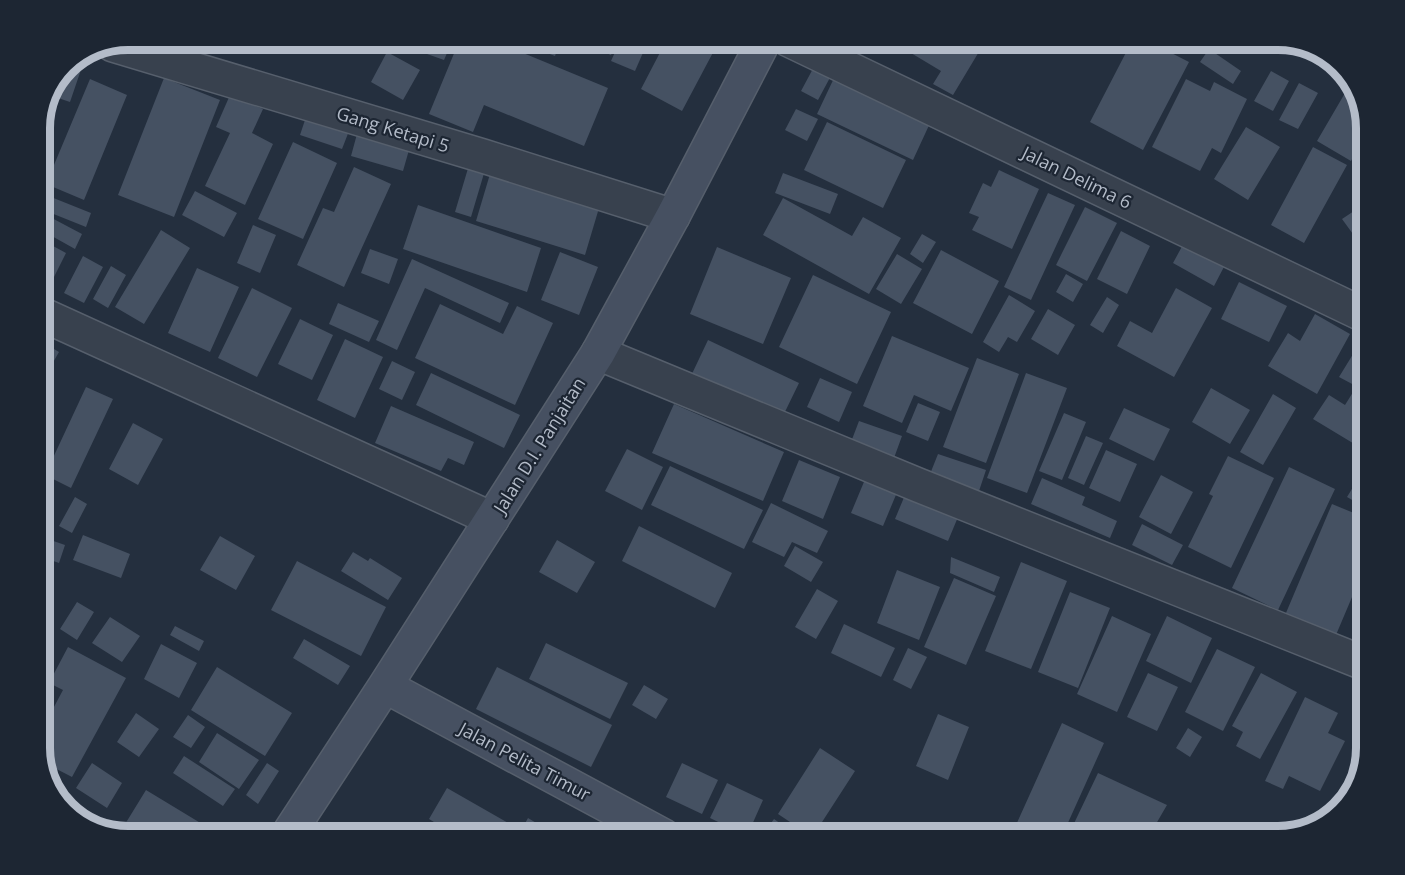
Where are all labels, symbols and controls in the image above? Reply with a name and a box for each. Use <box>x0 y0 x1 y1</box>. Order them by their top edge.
street label: Gang Ketapi 5 <box>334 100 452 158</box>
street label: Jalan Delima 6 <box>1016 139 1136 214</box>
street label: Jalan D.I. Panjaitan <box>487 373 590 519</box>
street label: Jalan Pelita Timur <box>453 715 596 806</box>

